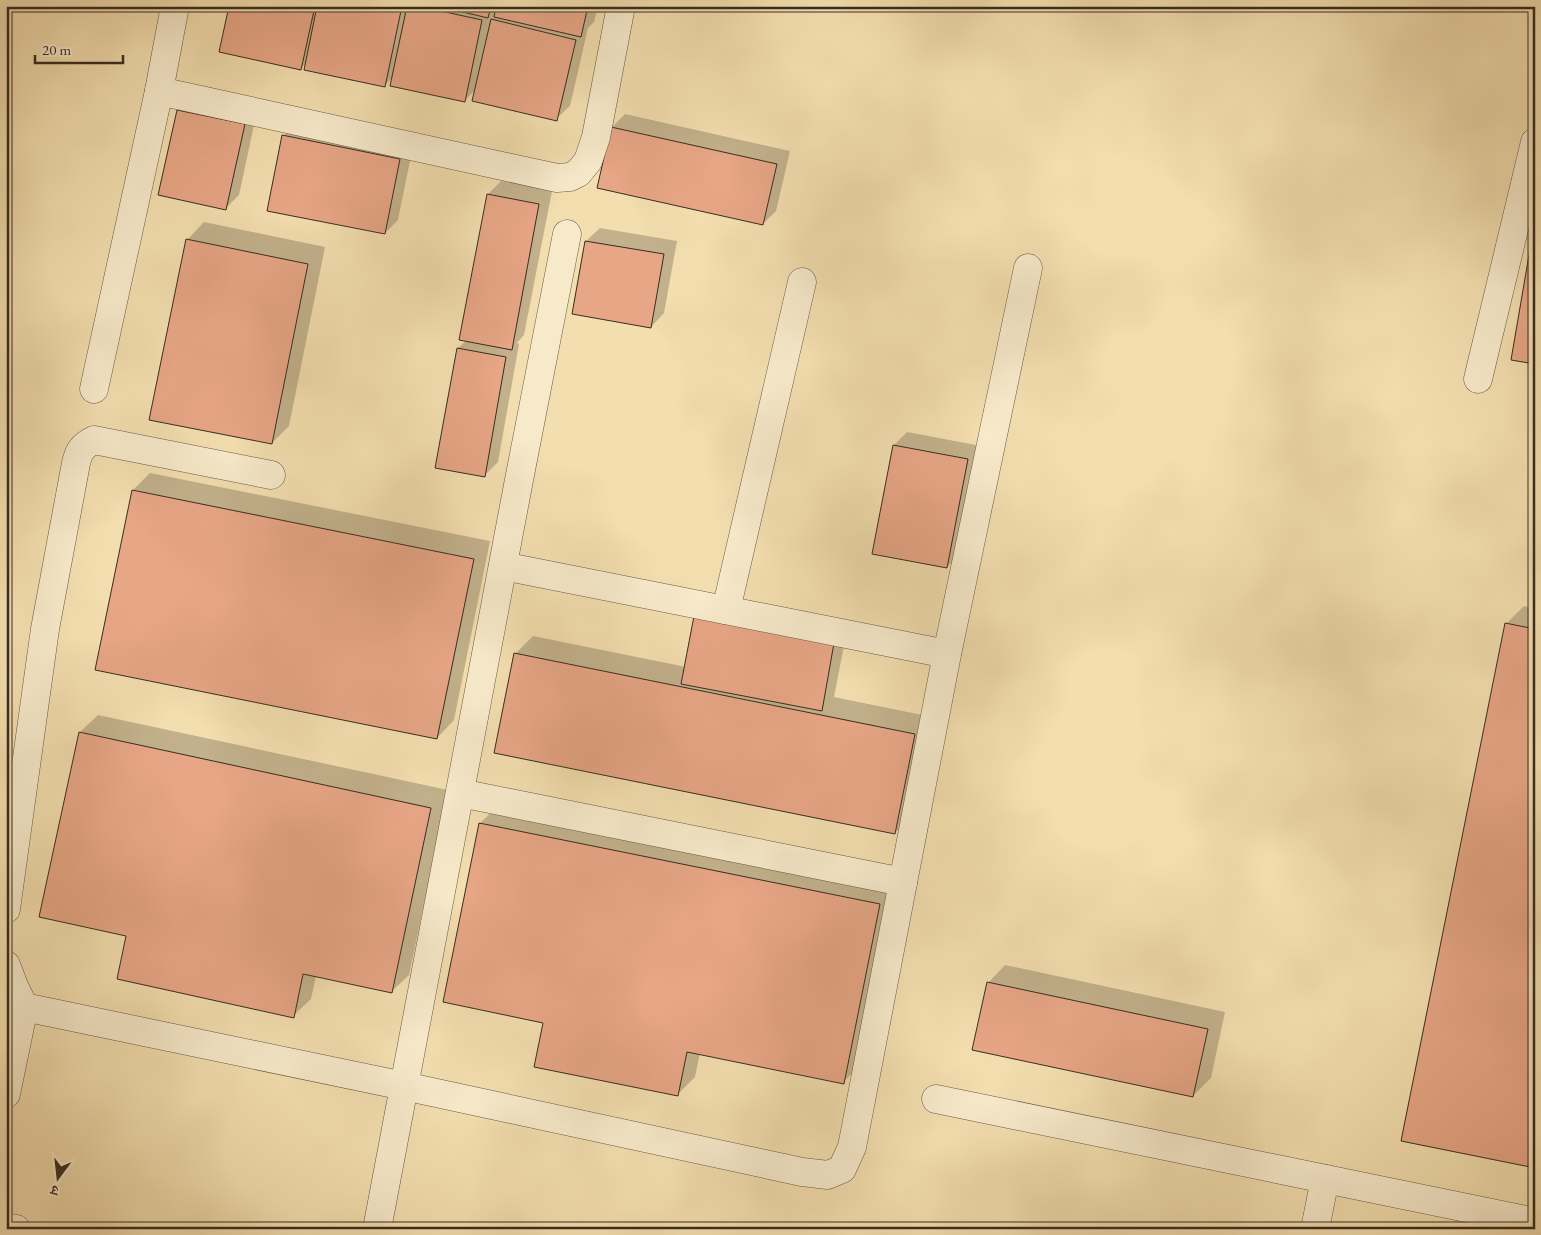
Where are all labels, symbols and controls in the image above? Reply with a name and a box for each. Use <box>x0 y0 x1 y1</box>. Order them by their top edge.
scale bar <box>35 32 122 64</box>
text: 20 m <box>42 40 71 59</box>
north arrow <box>32 1152 82 1202</box>
text: उ <box>48 1181 61 1200</box>

